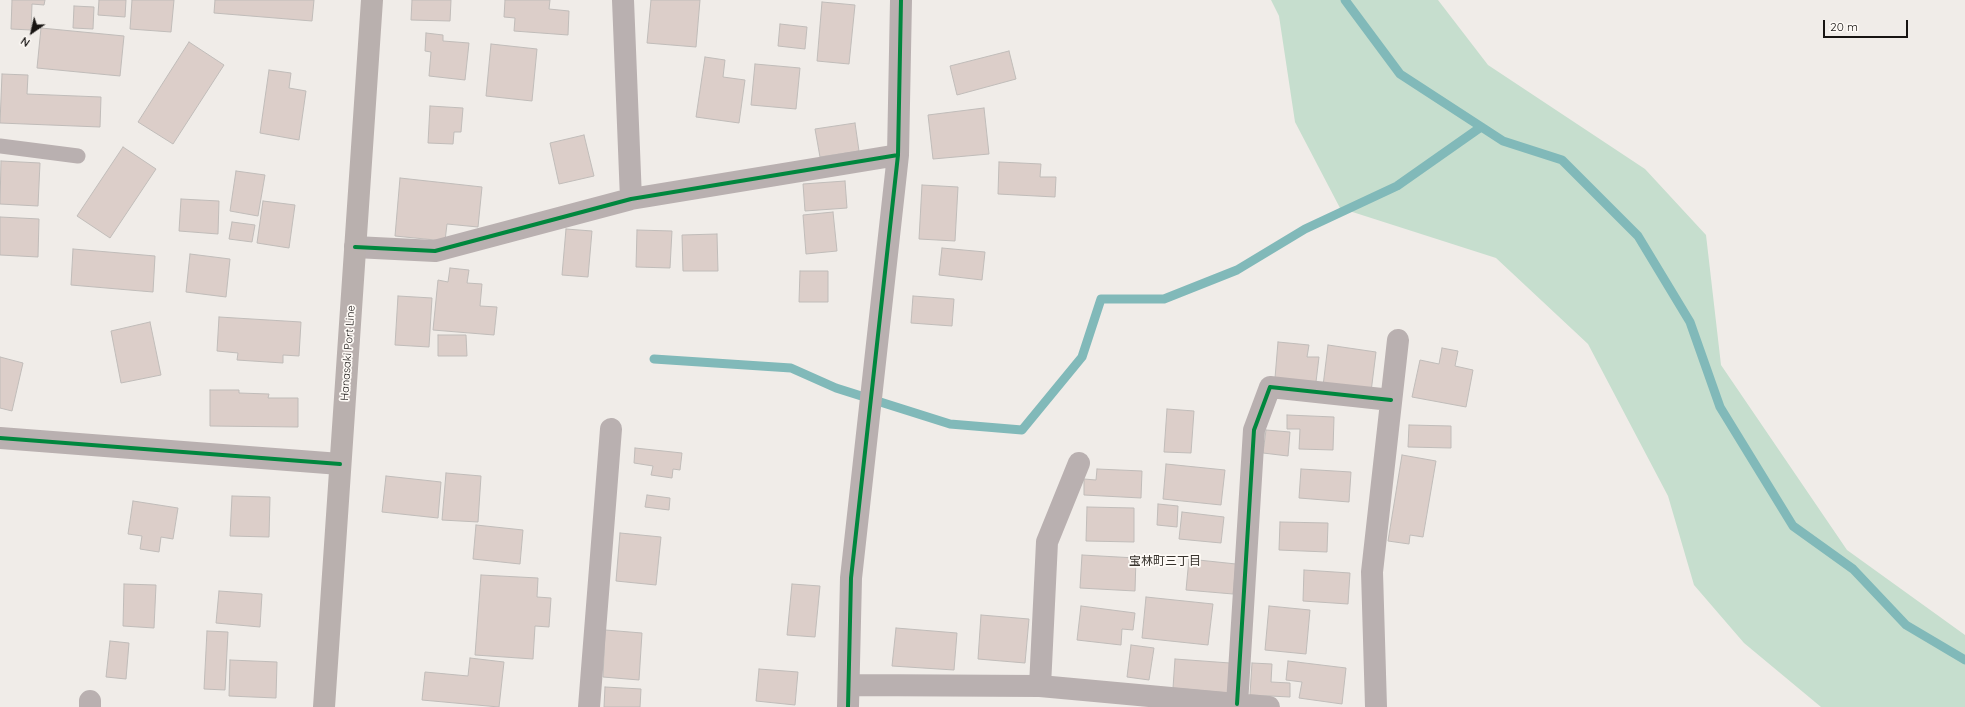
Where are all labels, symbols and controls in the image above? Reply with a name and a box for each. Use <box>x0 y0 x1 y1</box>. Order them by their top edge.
north arrow <box>12 12 52 52</box>
scale bar <box>1825 12 1910 38</box>
text: 20 m <box>1830 19 1858 34</box>
text: N <box>18 34 33 50</box>
street label: Hanasaki Port Line <box>338 305 358 401</box>
district label: 宝林町三丁目 <box>1129 554 1201 568</box>

